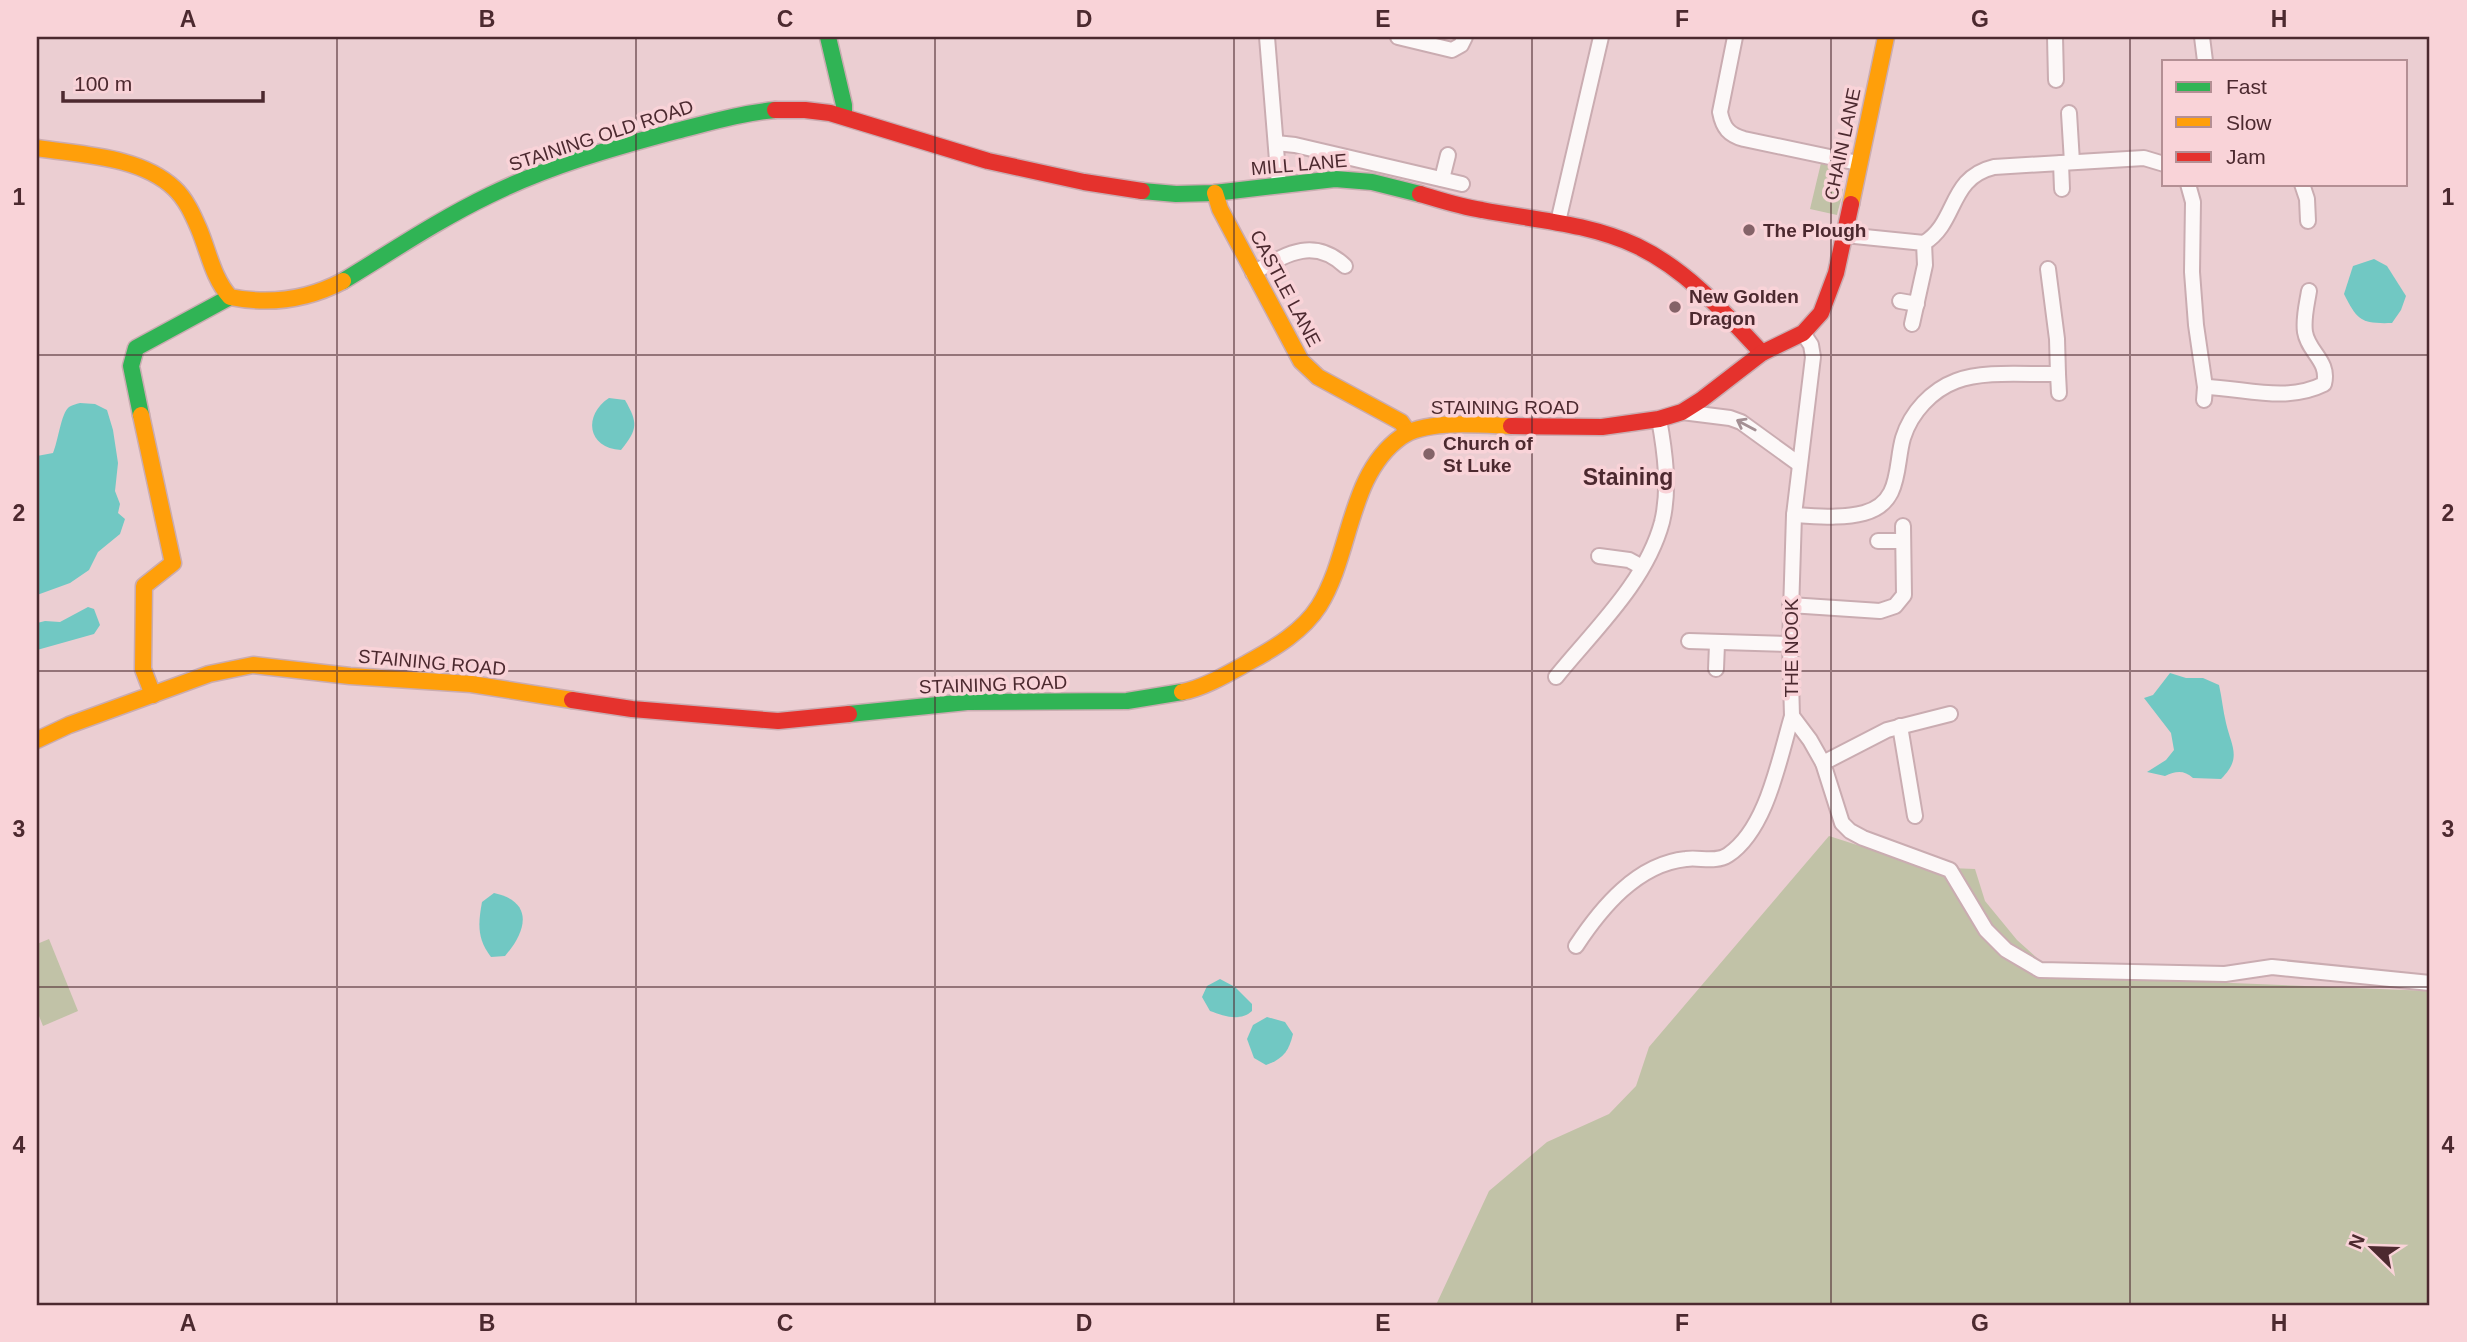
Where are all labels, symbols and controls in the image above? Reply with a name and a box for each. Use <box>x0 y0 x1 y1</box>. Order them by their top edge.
text: A <box>180 6 196 32</box>
text: B <box>479 6 495 32</box>
text: C <box>777 6 793 32</box>
text: D <box>1076 6 1092 32</box>
text: E <box>1375 6 1391 32</box>
text: F <box>1675 6 1689 32</box>
text: G <box>1971 6 1989 32</box>
text: H <box>2271 6 2287 32</box>
scale bar <box>63 60 262 104</box>
legend <box>2162 60 2408 186</box>
text: 100 m <box>74 72 132 95</box>
text: Fast <box>2226 75 2267 98</box>
street label: CHAIN LANE <box>1820 86 1865 202</box>
street label: STAINING OLD ROAD <box>506 96 696 175</box>
text: Slow <box>2226 111 2272 134</box>
text: Jam <box>2226 145 2266 168</box>
street label: MILL LANE <box>1250 150 1348 179</box>
text: 1 <box>13 184 26 210</box>
text: 1 <box>2442 184 2455 210</box>
place label: The Plough <box>1763 220 1866 241</box>
marker: The Plough <box>1741 222 1757 238</box>
street label: CASTLE LANE <box>1246 226 1325 350</box>
place label: New Golden Dragon <box>1689 286 1799 329</box>
marker: New Golden Dragon <box>1667 299 1683 315</box>
street label: STAINING ROAD <box>1431 397 1579 418</box>
one-way arrow <box>1736 418 1757 432</box>
place label: Church of St Luke <box>1443 433 1533 476</box>
marker: Church of St Luke <box>1421 446 1437 462</box>
district label: Staining <box>1583 464 1673 490</box>
text: 2 <box>13 500 25 526</box>
text: 2 <box>2442 500 2454 526</box>
street label: THE NOOK <box>1781 598 1802 698</box>
street label: STAINING ROAD <box>357 646 507 679</box>
street label: STAINING ROAD <box>918 671 1068 698</box>
text: 3 <box>13 816 25 842</box>
text: 3 <box>2442 816 2454 842</box>
text: 4 <box>13 1132 26 1158</box>
text: 4 <box>2442 1132 2455 1158</box>
north arrow <box>2338 1212 2408 1282</box>
text: N <box>2344 1231 2369 1252</box>
text: A <box>180 1310 196 1336</box>
text: B <box>479 1310 495 1336</box>
text: C <box>777 1310 793 1336</box>
text: D <box>1076 1310 1092 1336</box>
text: E <box>1375 1310 1391 1336</box>
text: F <box>1675 1310 1689 1336</box>
text: G <box>1971 1310 1989 1336</box>
text: H <box>2271 1310 2287 1336</box>

